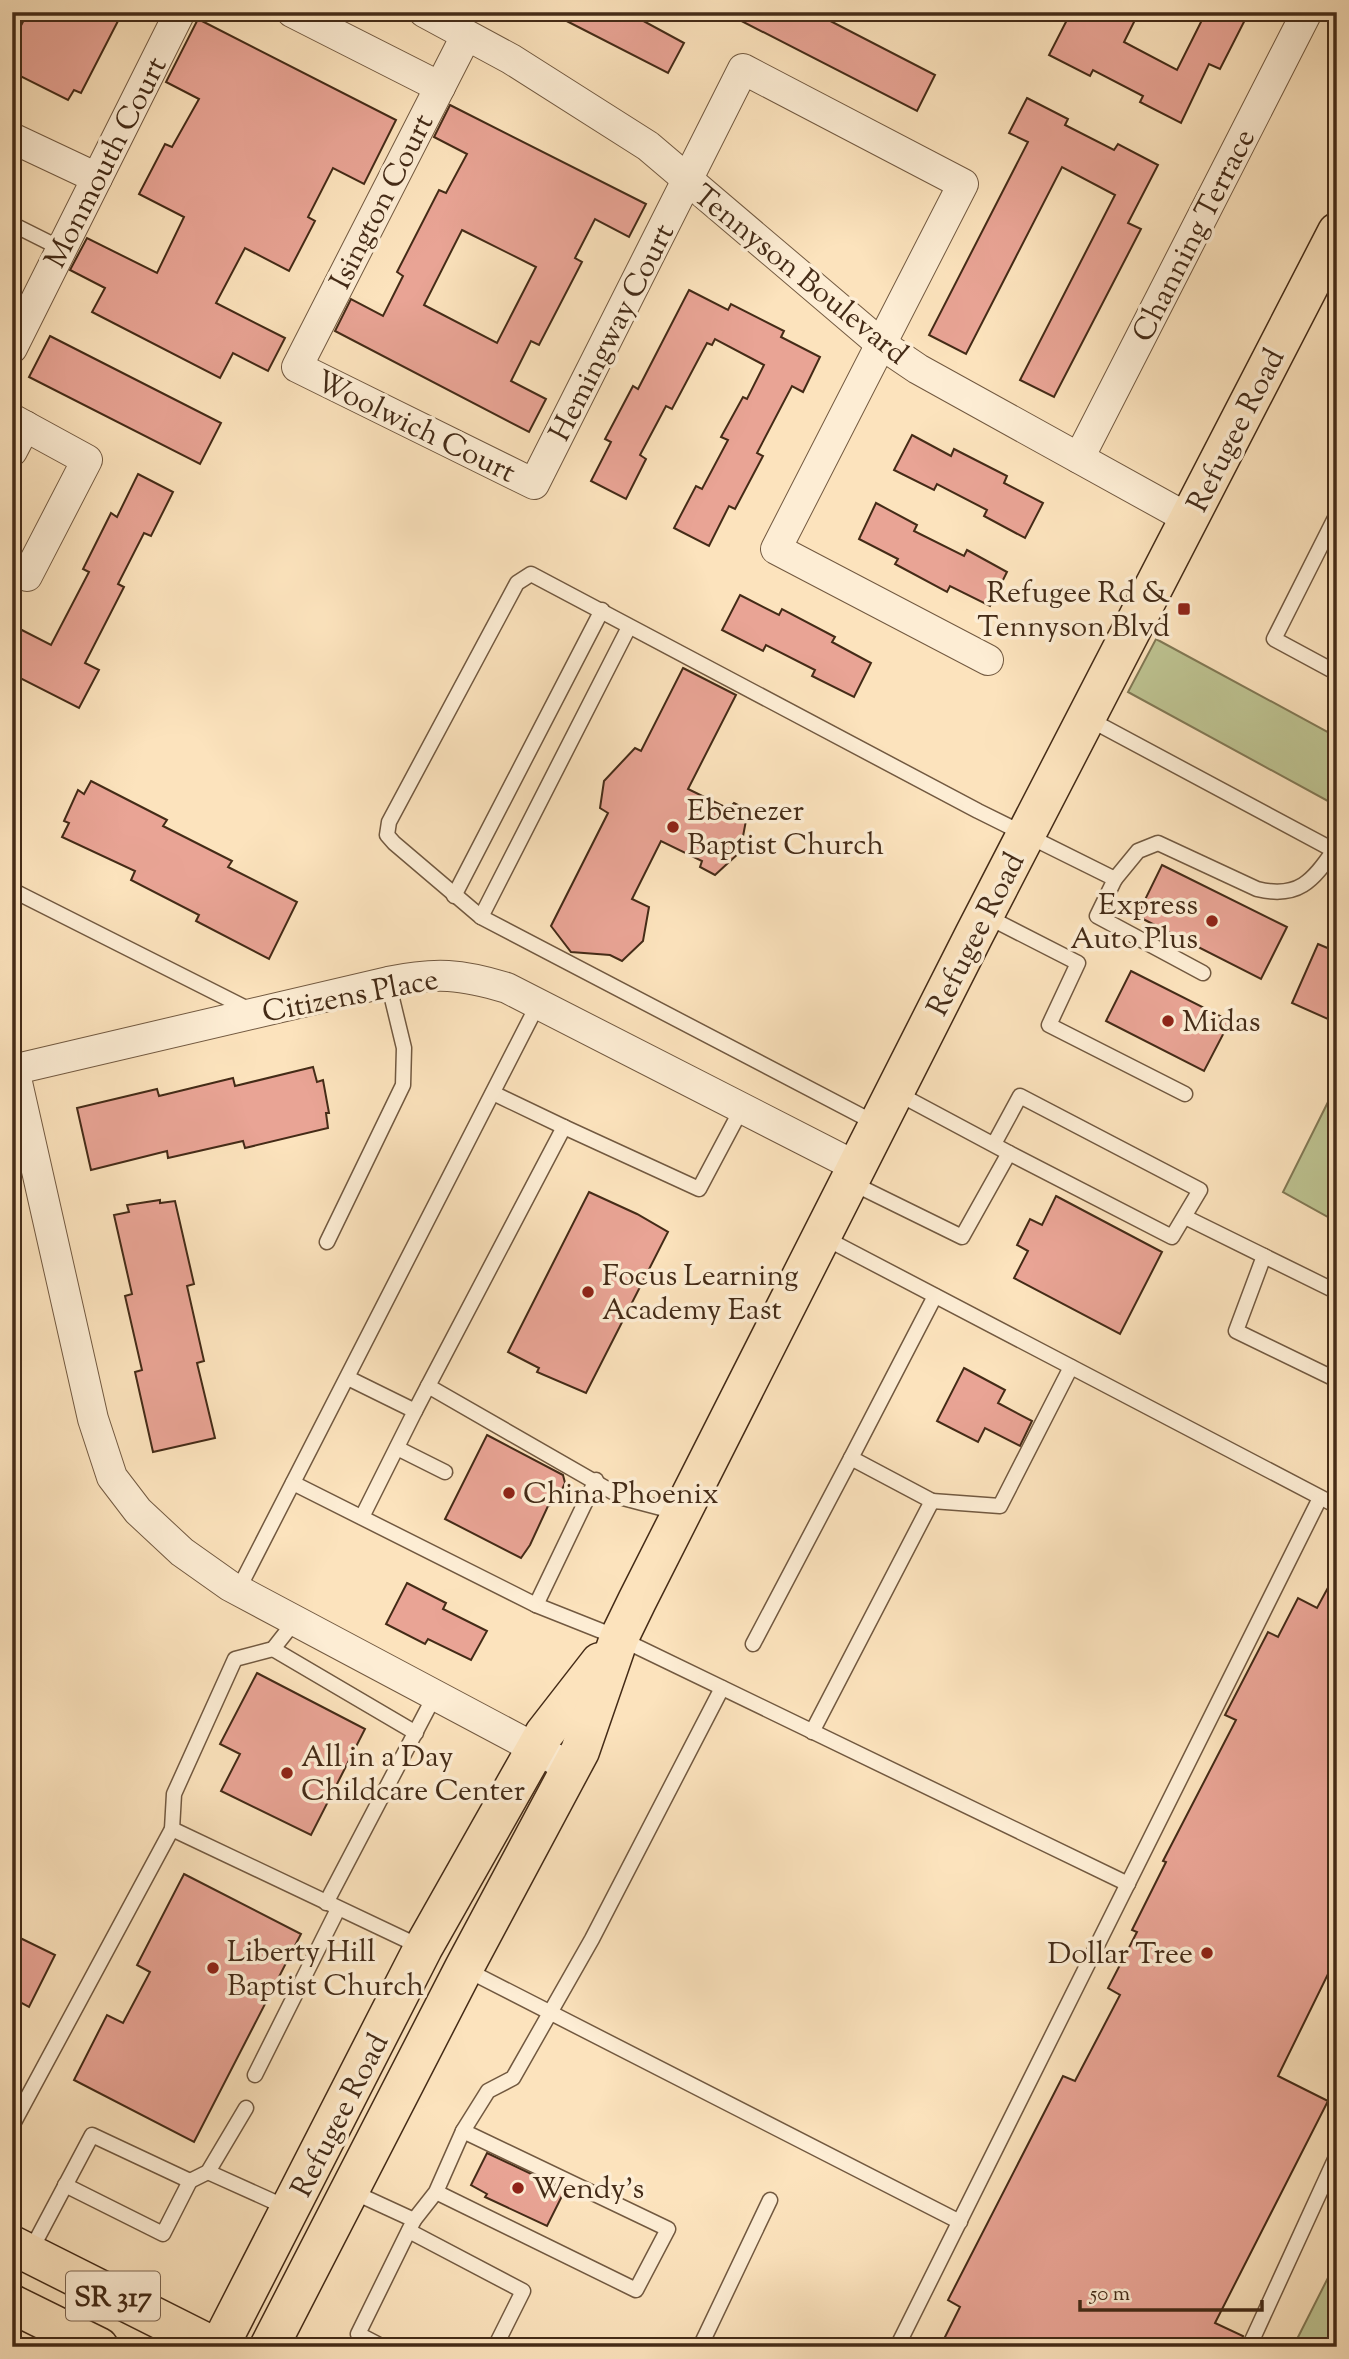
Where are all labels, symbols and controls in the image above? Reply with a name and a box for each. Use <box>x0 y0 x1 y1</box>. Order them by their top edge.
street label: Monmouth Court <box>35 50 179 276</box>
street label: Isington Court <box>321 107 446 297</box>
street label: Channing Terrace <box>1123 122 1267 350</box>
street label: Tennyson Boulevard <box>683 176 916 376</box>
street label: Hemingway Court <box>540 217 687 449</box>
street label: Refugee Road <box>1178 342 1297 520</box>
street label: Woolwich Court <box>308 361 522 495</box>
place label: Refugee Rd & Tennyson Blvd <box>977 573 1171 650</box>
marker: Refugee Rd & Tennyson Blvd <box>1176 601 1192 617</box>
place label: Ebenezer Baptist Church <box>687 791 885 868</box>
marker: Ebenezer Baptist Church <box>665 819 681 835</box>
street label: Refugee Road <box>918 846 1037 1024</box>
place label: Express Auto Plus <box>1070 885 1198 962</box>
marker: Express Auto Plus <box>1204 913 1220 929</box>
street label: Citizens Place <box>259 959 442 1036</box>
place label: Midas <box>1182 1002 1261 1045</box>
marker: Midas <box>1160 1013 1176 1029</box>
place label: Focus Learning Academy East <box>602 1256 799 1333</box>
marker: Focus Learning Academy East <box>580 1284 596 1300</box>
place label: China Phoenix <box>523 1474 719 1517</box>
marker: China Phoenix <box>501 1485 517 1501</box>
place label: All in a Day Childcare Center <box>301 1737 525 1814</box>
marker: All in a Day Childcare Center <box>279 1765 295 1781</box>
place label: Liberty Hill Baptist Church <box>227 1932 425 2009</box>
place label: Dollar Tree <box>1048 1934 1193 1977</box>
marker: Dollar Tree <box>1199 1945 1215 1961</box>
marker: Liberty Hill Baptist Church <box>205 1960 221 1976</box>
street label: Refugee Road <box>282 2027 401 2205</box>
place label: Wendy's <box>532 2169 644 2212</box>
marker: Wendy's <box>510 2180 526 2196</box>
scale bar <box>1080 2268 1262 2312</box>
road number: SR 317 <box>66 2272 160 2320</box>
text: 50 m <box>1089 2280 1130 2310</box>

